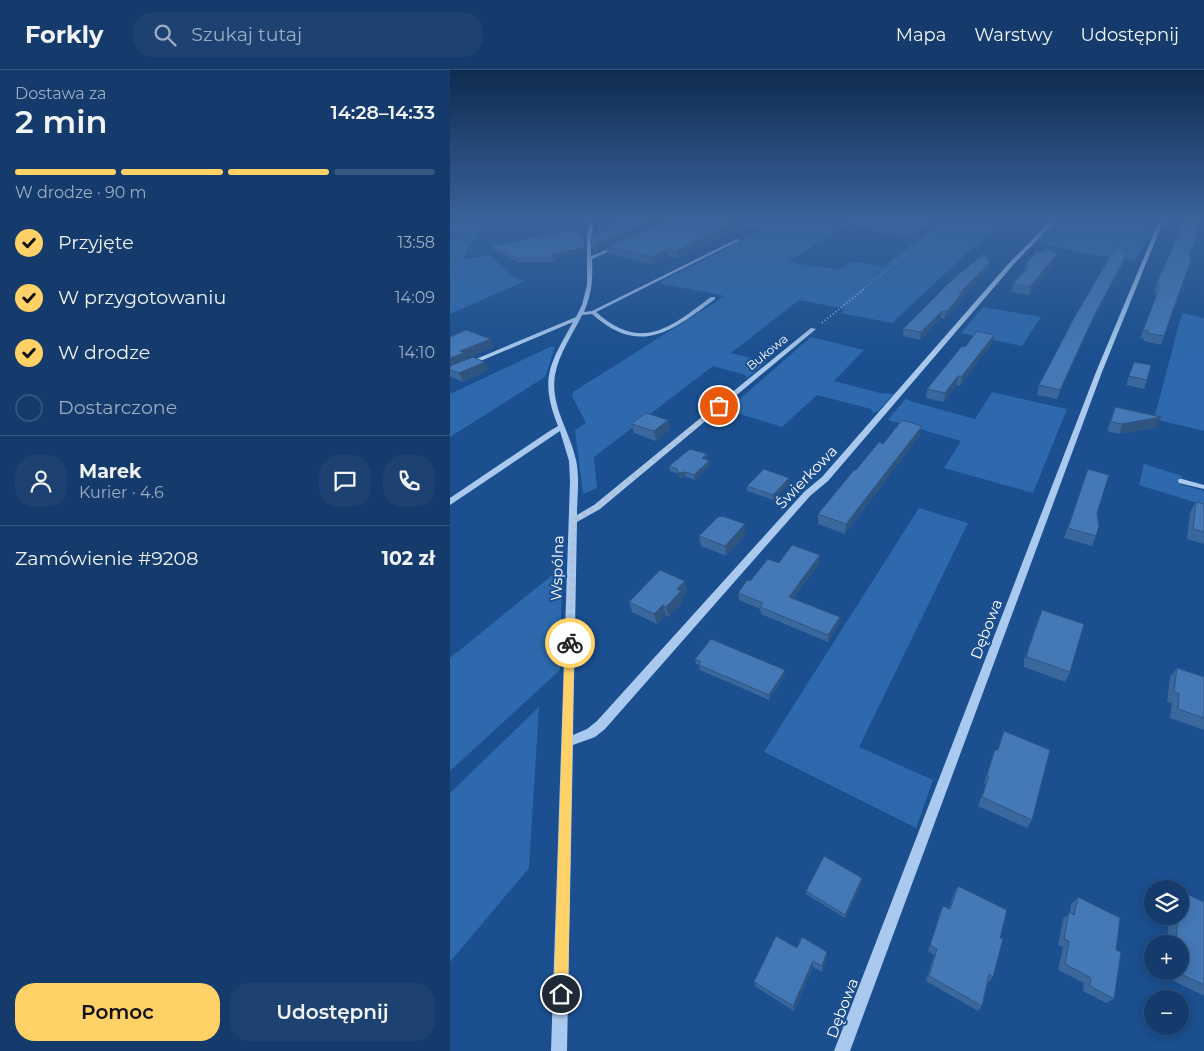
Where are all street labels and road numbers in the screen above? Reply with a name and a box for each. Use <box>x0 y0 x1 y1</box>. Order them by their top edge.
street label: Bukowa <box>743 331 791 373</box>
street label: Świerkowa <box>771 441 841 513</box>
street label: Wspólna <box>546 535 568 601</box>
street label: Dębowa <box>966 596 1006 662</box>
street label: Dębowa <box>822 975 862 1041</box>

